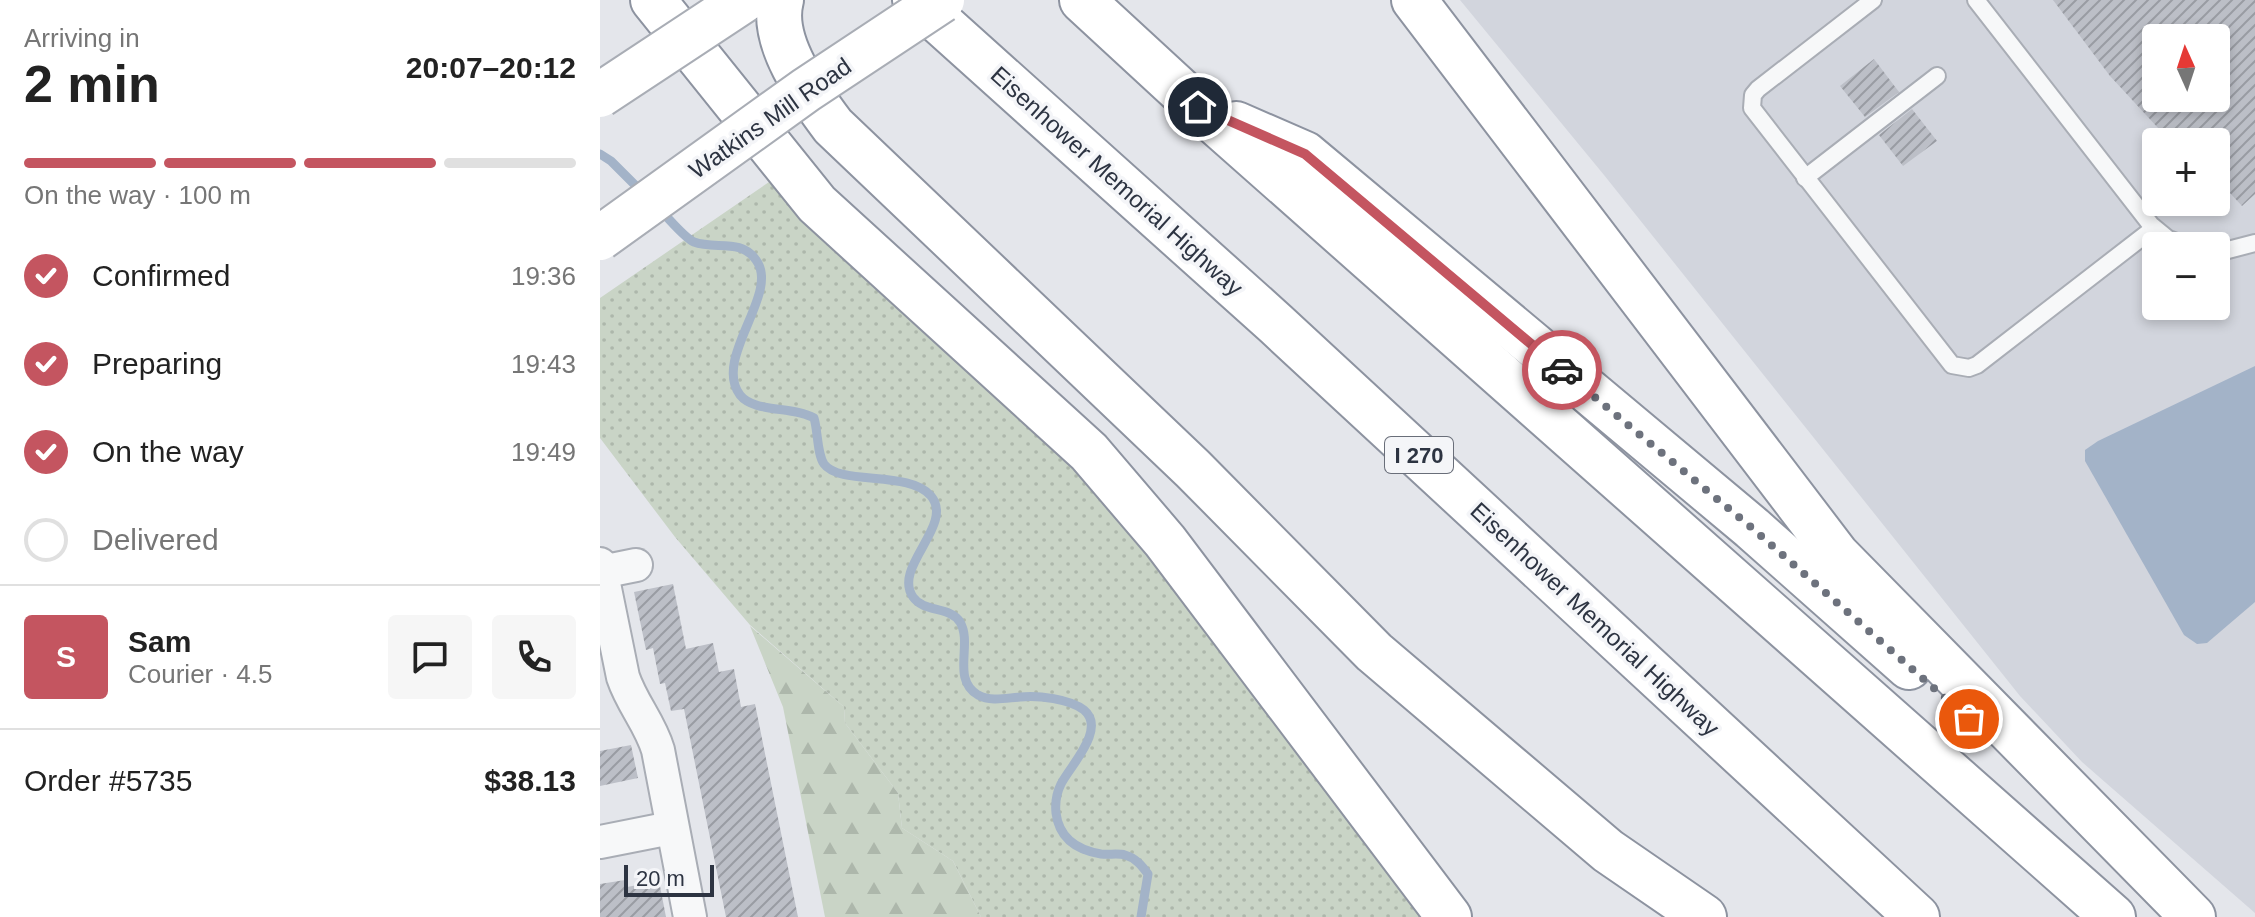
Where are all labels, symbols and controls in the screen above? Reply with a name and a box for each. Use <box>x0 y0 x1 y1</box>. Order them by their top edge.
text: Arriving in <box>24 23 140 53</box>
north arrow <box>2142 24 2230 112</box>
map controls <box>2142 24 2230 320</box>
text: 20:07–20:12 <box>406 51 576 84</box>
street label: Watkins Mill Road <box>684 52 856 184</box>
text: 2 min <box>24 55 160 113</box>
street label: Eisenhower Memorial Highway <box>986 61 1248 301</box>
pin <box>1164 73 1232 141</box>
icon: home <box>1176 85 1220 129</box>
button: + <box>2142 128 2230 216</box>
text: On the way · 100 m <box>24 180 251 210</box>
button: − <box>2142 232 2230 320</box>
icon: check <box>24 254 68 298</box>
text: Confirmed <box>92 259 230 292</box>
text: 19:36 <box>511 261 576 291</box>
courier <box>1522 330 1602 410</box>
icon: check <box>24 342 68 386</box>
text: Preparing <box>92 347 222 380</box>
icon: car <box>1540 348 1584 392</box>
text: 19:43 <box>511 349 576 379</box>
icon: check <box>24 430 68 474</box>
text: On the way <box>92 435 244 468</box>
text: 19:49 <box>511 437 576 467</box>
road number: I 270 <box>1385 437 1453 473</box>
street label: Eisenhower Memorial Highway <box>1465 497 1725 741</box>
text: Delivered <box>92 523 219 556</box>
button: chat <box>388 615 472 699</box>
button: phone <box>492 615 576 699</box>
text: Sam <box>128 625 191 658</box>
text: S <box>56 640 76 673</box>
text: Courier · 4.5 <box>128 659 273 689</box>
pin <box>1935 685 2003 753</box>
icon: bag <box>1947 697 1991 741</box>
text: Order #5735 <box>24 764 192 797</box>
text: $38.13 <box>484 764 576 797</box>
scale bar <box>624 861 714 897</box>
text: 20 m <box>636 866 685 891</box>

